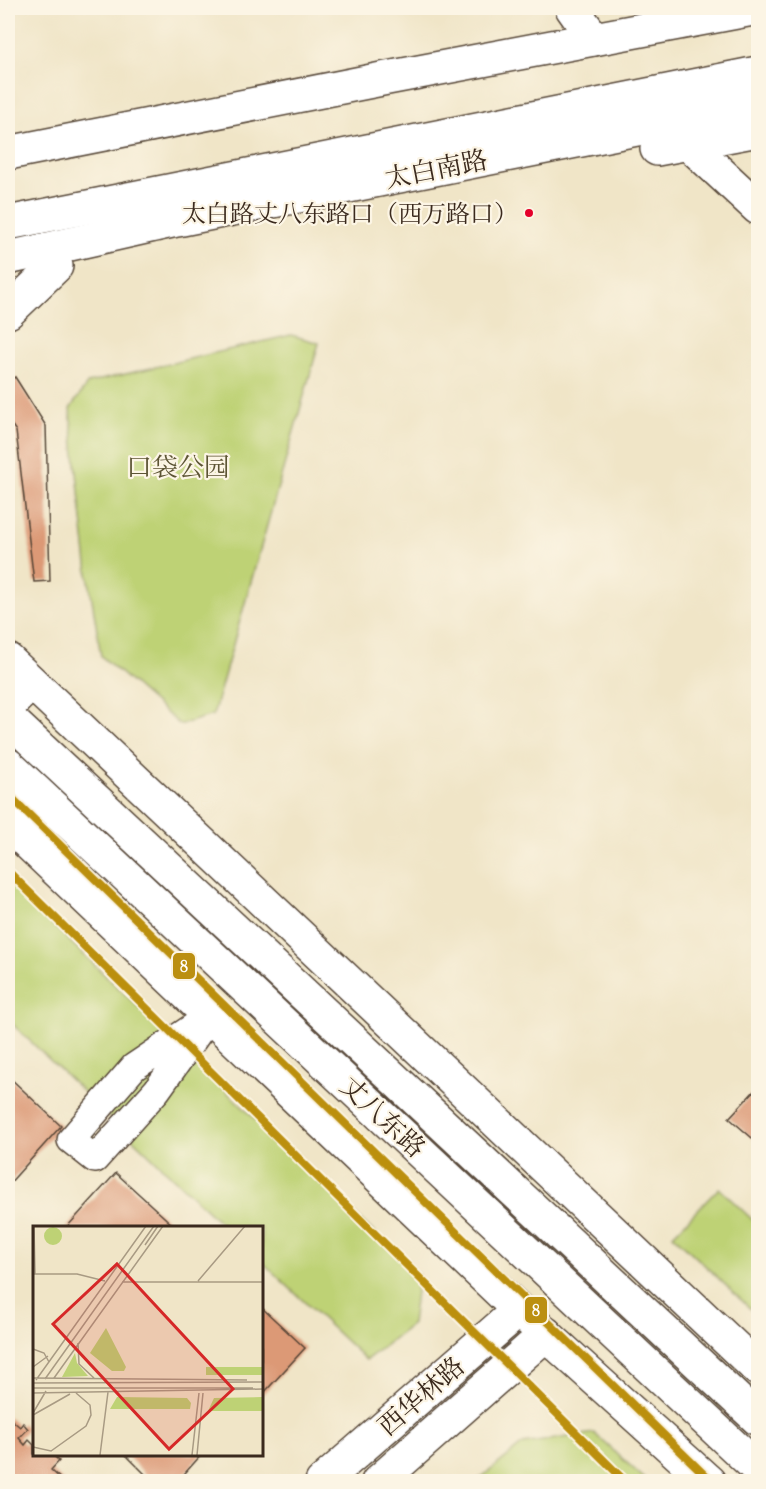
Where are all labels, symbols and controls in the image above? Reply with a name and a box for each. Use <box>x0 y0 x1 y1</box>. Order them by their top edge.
street label: 太白南路 <box>382 143 491 200</box>
place label: 太白路丈八东路口（西万路口） <box>182 199 518 233</box>
marker: 太白路丈八东路口（西万路口） <box>523 207 535 219</box>
park label: 口袋公园 <box>126 451 230 488</box>
line badge: 8 <box>172 952 196 980</box>
text: 8 <box>180 957 188 980</box>
street label: 丈八东路 <box>331 1070 432 1168</box>
inset map <box>33 1226 262 1456</box>
line badge: 8 <box>524 1296 548 1324</box>
text: 8 <box>532 1301 540 1324</box>
street label: 西华林路 <box>371 1350 474 1446</box>

